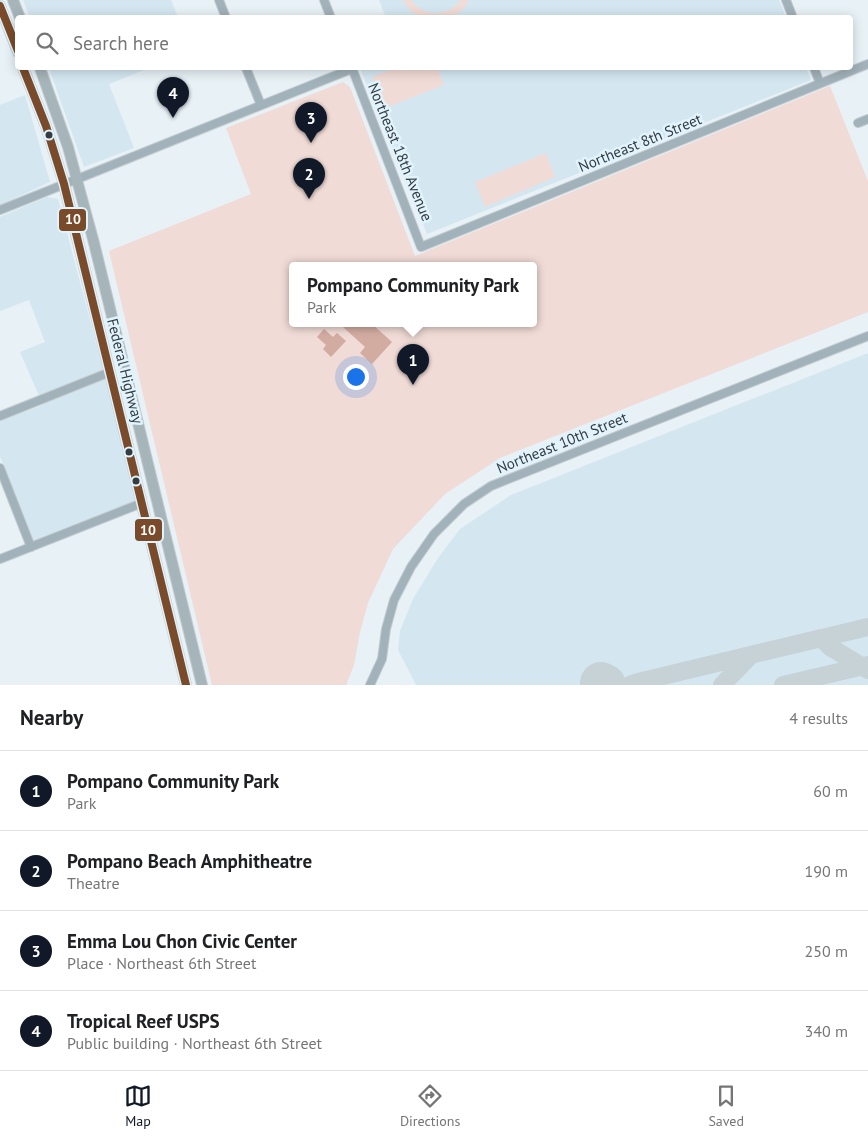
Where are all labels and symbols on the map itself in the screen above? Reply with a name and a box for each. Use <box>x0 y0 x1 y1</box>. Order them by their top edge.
pin: 4 <box>157 77 189 118</box>
street label: Northeast 18th Avenue <box>364 80 437 224</box>
pin: 3 <box>295 102 327 143</box>
street label: Northeast 8th Street <box>575 109 704 176</box>
unlabelled marker <box>44 130 54 140</box>
pin: 2 <box>293 158 325 199</box>
line badge: 10 <box>58 208 87 232</box>
text: 10 <box>65 210 81 228</box>
street label: Federal Highway <box>103 316 148 425</box>
pin: 1 <box>397 344 429 385</box>
your location <box>343 364 369 390</box>
street label: Northeast 10th Street <box>494 408 630 477</box>
unlabelled marker <box>124 447 134 457</box>
unlabelled marker <box>131 476 141 486</box>
line badge: 10 <box>134 518 163 542</box>
text: 10 <box>140 521 156 539</box>

